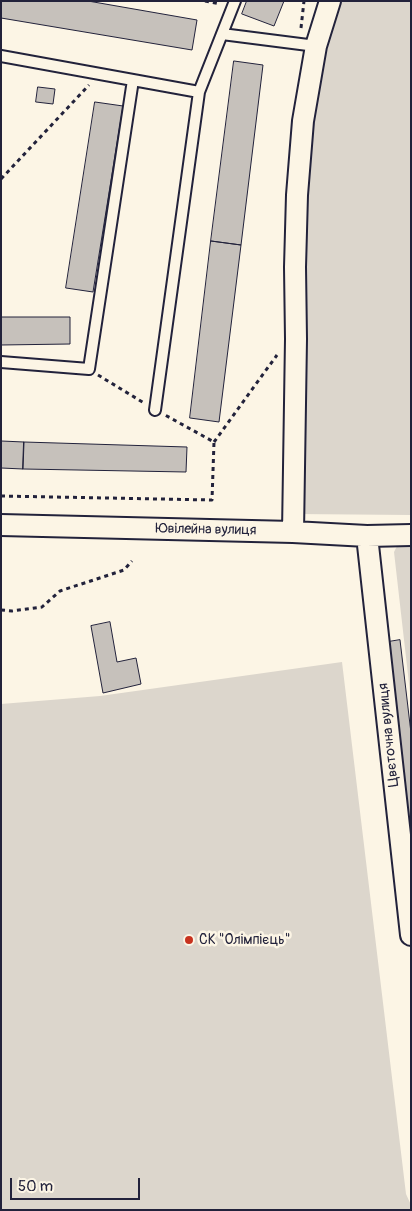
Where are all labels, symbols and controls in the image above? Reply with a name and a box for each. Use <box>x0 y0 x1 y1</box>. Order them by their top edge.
street label: Ювілейна вулиця <box>155 521 257 539</box>
street label: Цвєточна вулиця <box>375 682 403 788</box>
place label: СК "Олімпієць" <box>199 932 290 948</box>
marker: СК "Олімпієць" <box>183 934 195 946</box>
scale bar <box>12 1168 142 1200</box>
text: 50 m <box>18 1177 53 1196</box>

